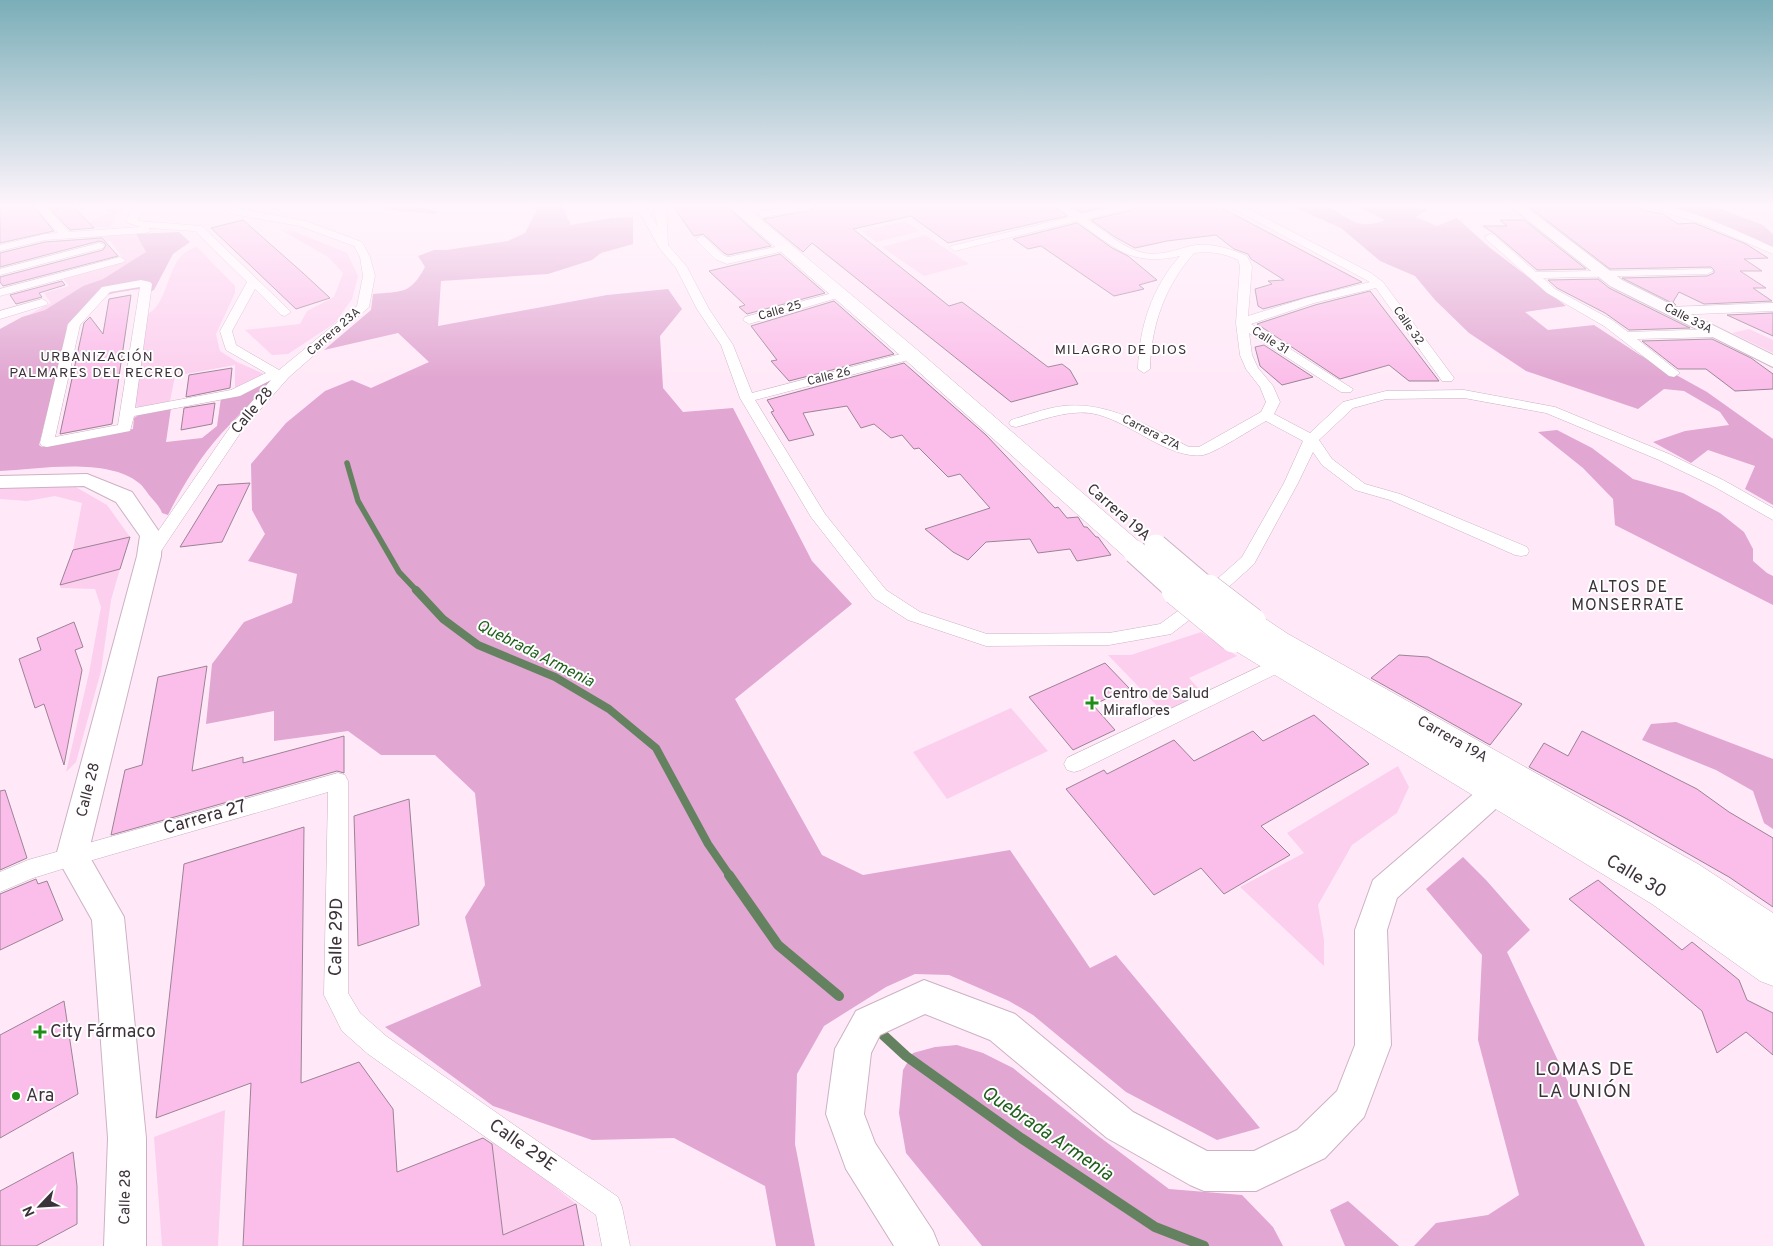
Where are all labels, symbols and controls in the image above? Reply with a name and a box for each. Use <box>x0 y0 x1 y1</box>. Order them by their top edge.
street label: Calle 25 <box>756 297 804 325</box>
street label: Calle 33A <box>1661 300 1715 338</box>
street label: Calle 32 <box>1389 303 1427 349</box>
street label: Carrera 23A <box>304 304 364 360</box>
street label: Calle 31 <box>1248 323 1292 359</box>
district label: MILAGRO DE DIOS <box>1055 342 1187 359</box>
district label: URBANIZACIÓN PALMARES DEL RECREO <box>9 348 185 382</box>
street label: Calle 26 <box>806 364 852 390</box>
street label: Calle 28 <box>228 384 278 438</box>
street label: Carrera 27A <box>1119 411 1183 455</box>
street label: Carrera 19A <box>1082 480 1154 546</box>
district label: ALTOS DE MONSERRATE <box>1571 578 1685 616</box>
water label: Quebrada Armenia <box>473 616 598 693</box>
place label: Centro de Salud Miraflores <box>1103 685 1209 721</box>
marker: Centro de Salud Miraflores <box>1085 696 1099 710</box>
street label: Carrera 19A <box>1413 712 1491 768</box>
street label: Calle 28 <box>73 761 105 819</box>
street label: Carrera 27 <box>161 795 249 841</box>
street label: Calle 30 <box>1601 850 1671 904</box>
street label: Calle 29D <box>325 898 349 976</box>
place label: City Fármaco <box>50 1021 156 1044</box>
marker: City Fármaco <box>34 1026 46 1038</box>
district label: LOMAS DE LA UNIÓN <box>1535 1058 1635 1104</box>
water label: Quebrada Armenia <box>977 1081 1118 1187</box>
place label: Ara <box>26 1085 54 1108</box>
marker: Ara <box>10 1090 22 1102</box>
street label: Calle 29E <box>484 1114 560 1178</box>
street label: Calle 28 <box>116 1169 136 1225</box>
north arrow <box>15 1181 65 1231</box>
text: N <box>20 1203 39 1219</box>

